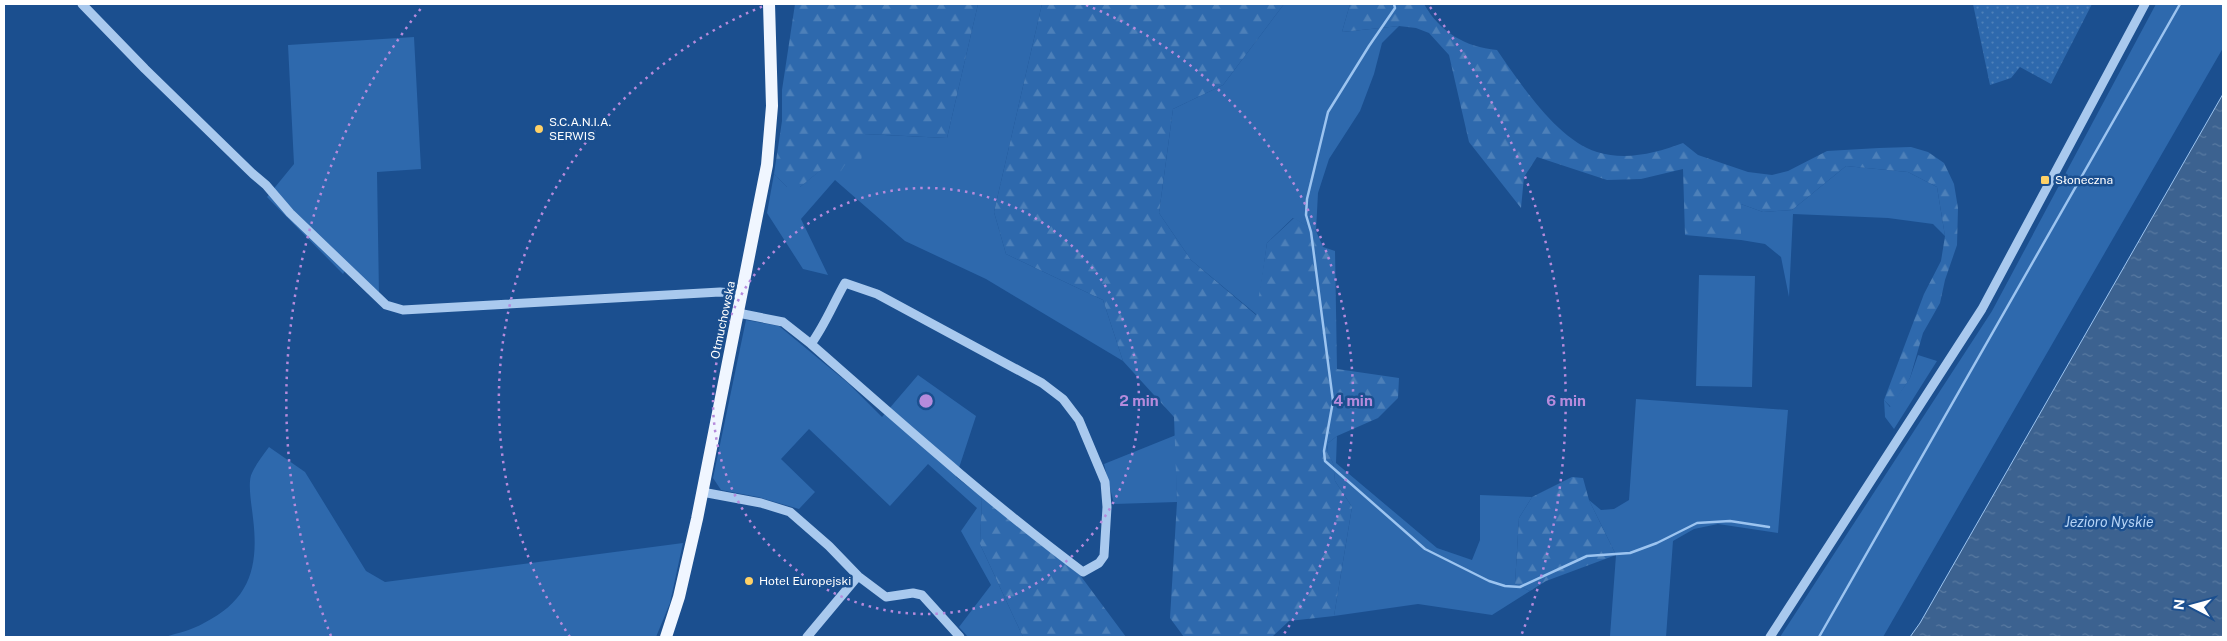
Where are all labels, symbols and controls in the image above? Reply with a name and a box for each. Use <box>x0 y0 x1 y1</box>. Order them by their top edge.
place label: S.C.A.N.I.A. SERWIS <box>549 115 611 143</box>
marker: S.C.A.N.I.A. SERWIS <box>533 123 545 135</box>
place label: Słoneczna <box>2055 173 2113 187</box>
marker: Słoneczna <box>2039 174 2051 186</box>
street label: Otmuchowska <box>708 280 738 360</box>
centre of rings <box>917 392 935 410</box>
text: 2 min <box>1119 392 1159 409</box>
text: 4 min <box>1333 392 1373 409</box>
text: 6 min <box>1546 392 1586 409</box>
water label: Jezioro Nyskie <box>2064 514 2154 530</box>
place label: Hotel Europejski <box>759 574 851 588</box>
marker: Hotel Europejski <box>743 575 755 587</box>
north arrow <box>2167 581 2217 631</box>
text: N <box>2171 598 2188 611</box>

